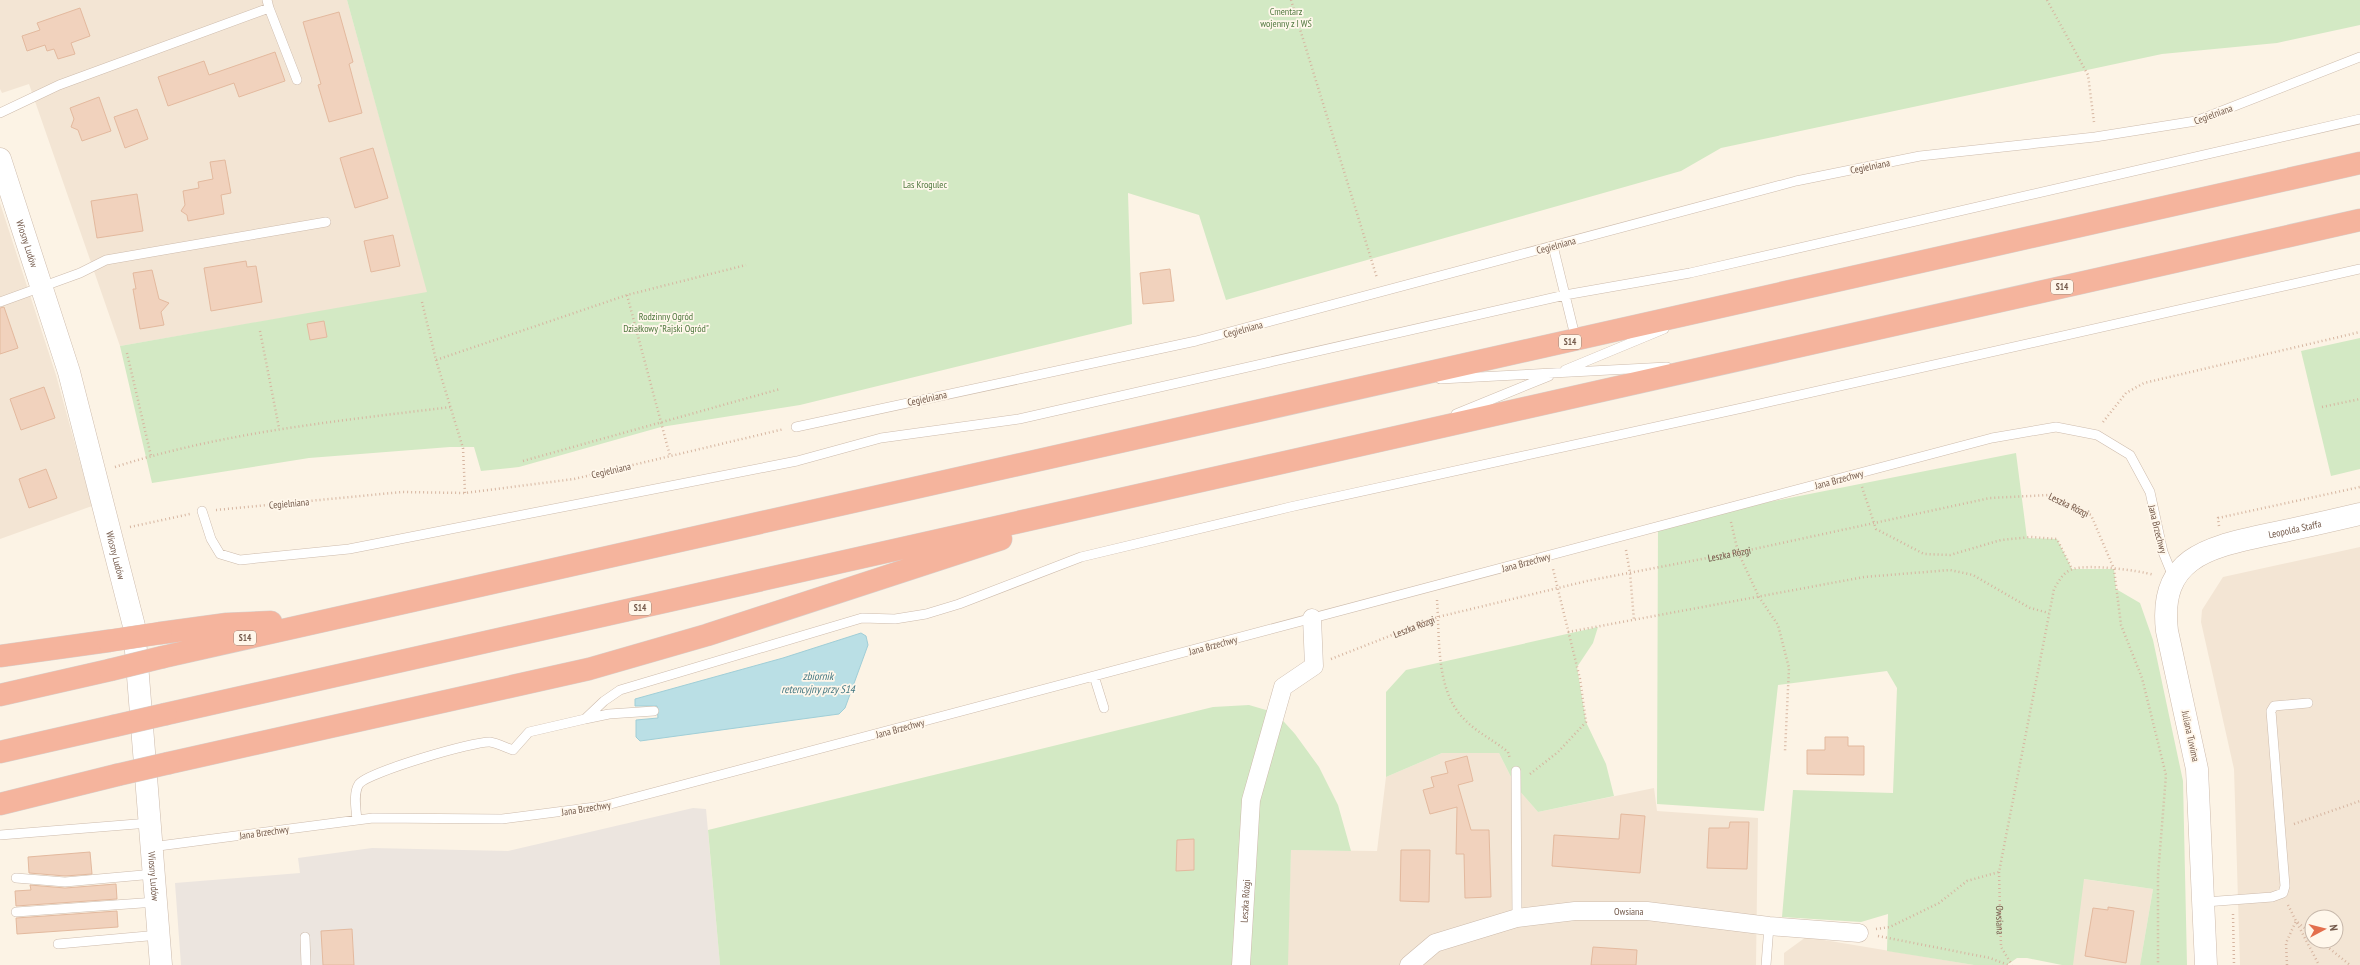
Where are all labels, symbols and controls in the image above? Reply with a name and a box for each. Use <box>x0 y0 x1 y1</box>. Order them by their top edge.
park label: Cmentarz wojenny z I WŚ <box>1260 5 1312 30</box>
street label: Cegielniana <box>2192 101 2234 127</box>
street label: Cegielniana <box>1849 156 1891 177</box>
park label: Las Krogulec <box>903 178 947 191</box>
street label: Wiosny Ludów <box>13 218 41 269</box>
street label: Cegielniana <box>1535 234 1577 257</box>
road number: S14 <box>2051 280 2073 294</box>
park label: Rodzinny Ogród Działkowy "Rajski Ogród" <box>623 310 709 335</box>
street label: Cegielniana <box>1222 318 1264 341</box>
road number: S14 <box>1559 335 1581 349</box>
street label: Cegielniana <box>906 388 948 409</box>
street label: Cegielniana <box>590 460 632 481</box>
street label: Jana Brzechwy <box>1813 467 1865 492</box>
street label: Leszka Rózgi <box>2046 490 2091 520</box>
street label: Cegielniana <box>268 495 310 512</box>
street label: Jana Brzechwy <box>2145 503 2170 555</box>
street label: Leopolda Staffa <box>2267 517 2323 541</box>
street label: Wiosny Ludów <box>103 530 128 581</box>
street label: Leszka Rózgi <box>1707 544 1752 565</box>
street label: Jana Brzechwy <box>1500 550 1552 575</box>
road number: S14 <box>629 601 651 615</box>
street label: Leszka Rózgi <box>1391 613 1437 641</box>
road number: S14 <box>234 631 256 645</box>
street label: Jana Brzechwy <box>1187 633 1239 658</box>
water label: zbiornik retencyjny przy S14 <box>781 669 856 696</box>
street label: Juliana Tuwima <box>2179 708 2202 763</box>
street label: Jana Brzechwy <box>874 716 926 741</box>
street label: Jana Brzechwy <box>560 798 612 819</box>
street label: Jana Brzechwy <box>238 823 290 843</box>
street label: Wiosny Ludów <box>145 851 162 901</box>
street label: Leszka Rózgi <box>1238 879 1253 923</box>
street label: Owsiana <box>1614 905 1643 918</box>
street label: Owsiana <box>1993 905 2007 935</box>
north arrow <box>2304 909 2344 949</box>
text: N <box>2327 924 2341 932</box>

